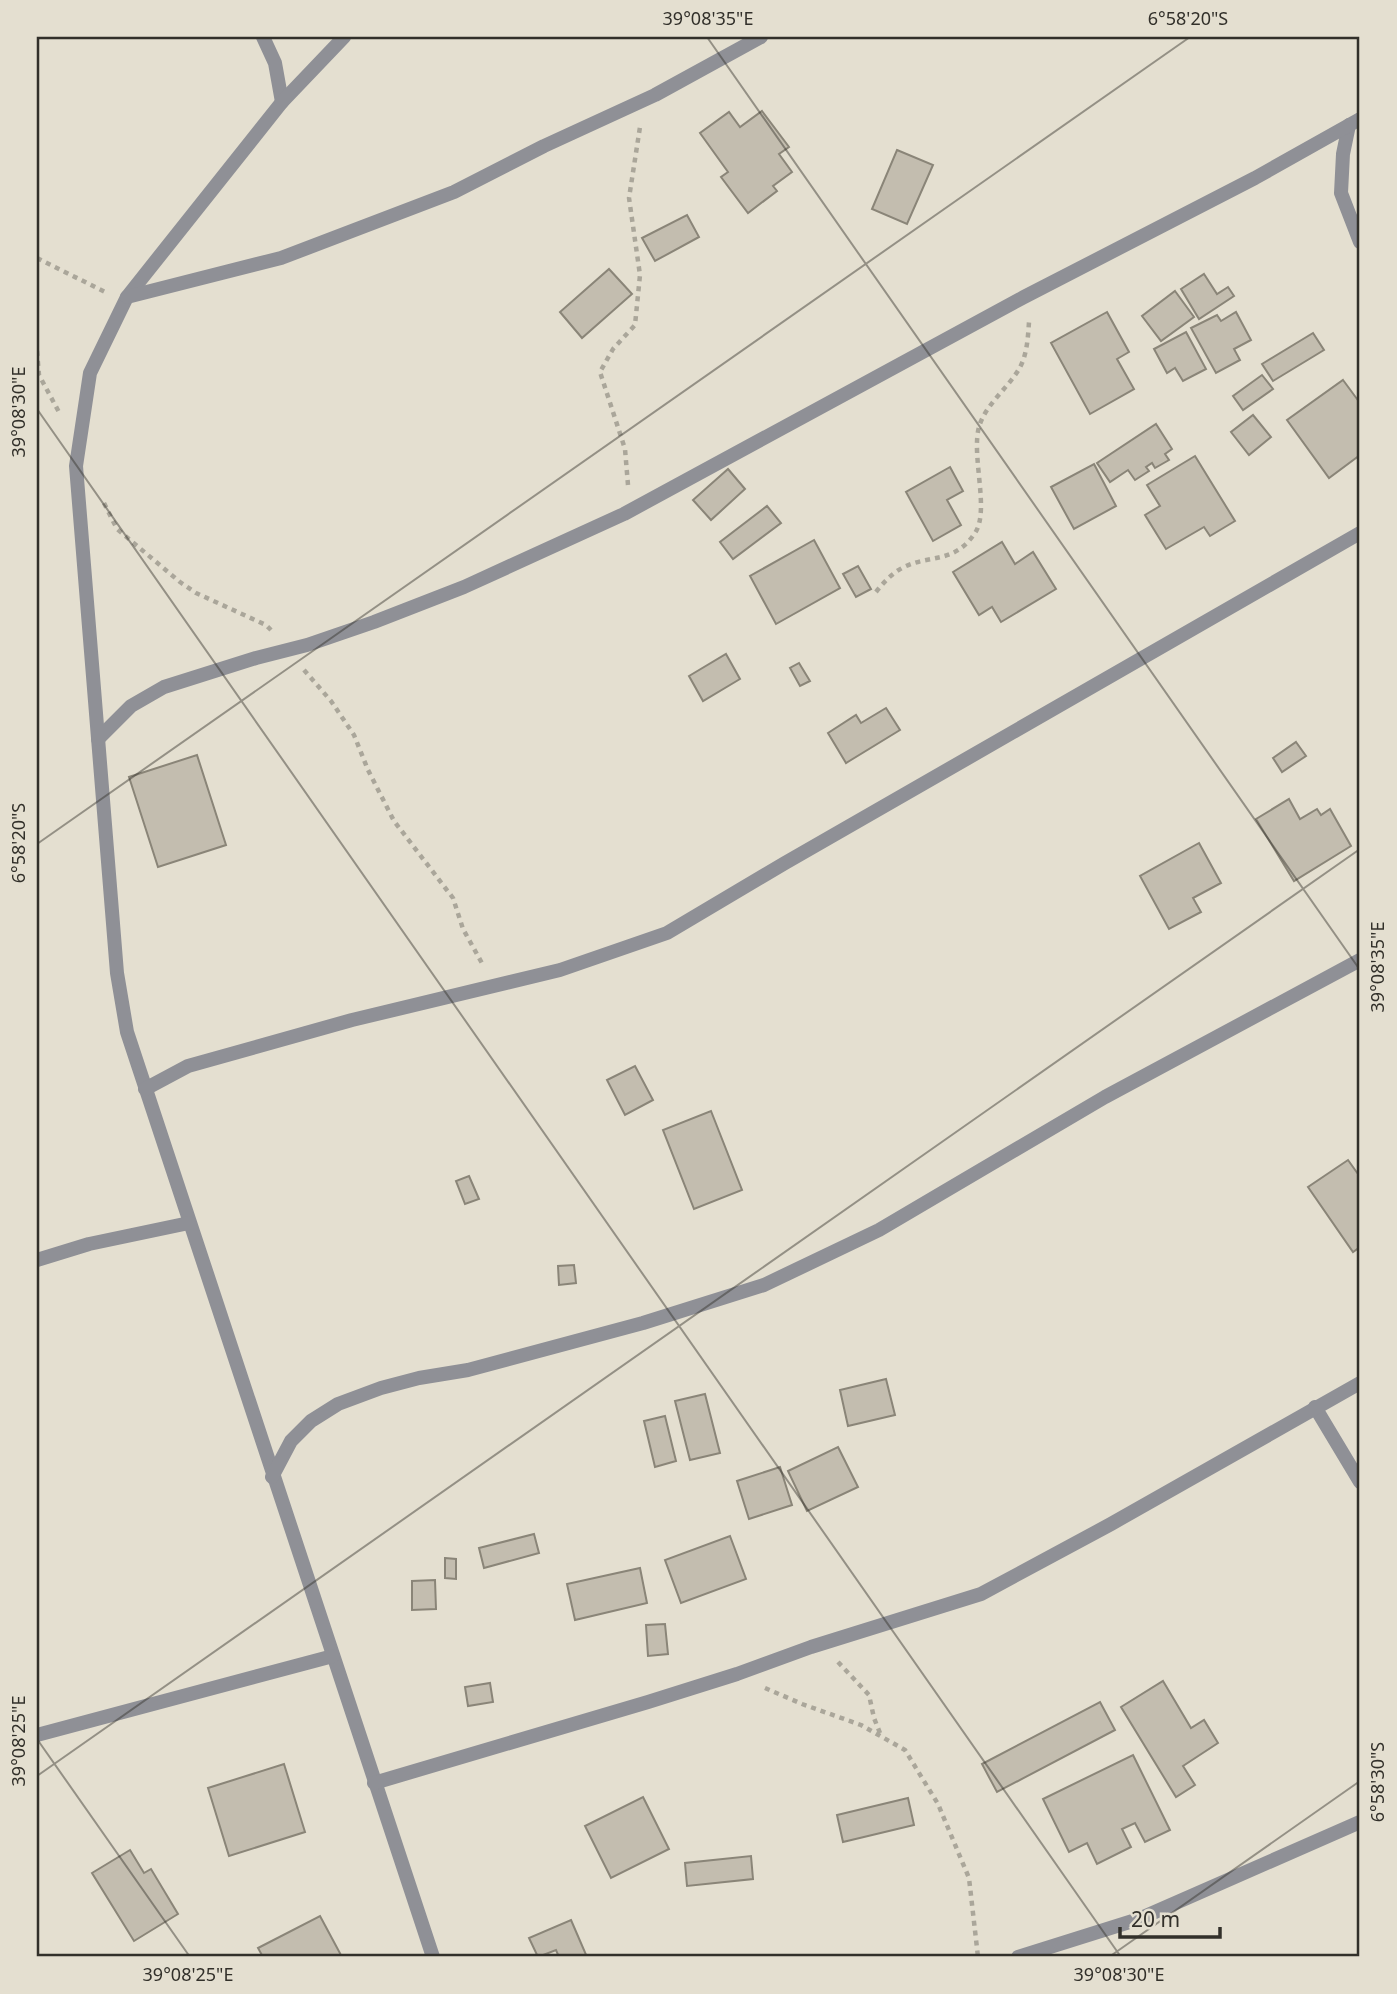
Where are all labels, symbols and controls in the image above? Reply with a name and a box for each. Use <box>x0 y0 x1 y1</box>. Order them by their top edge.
text: 39°08'35"E <box>663 6 753 30</box>
text: 6°58'20"S <box>1148 6 1228 30</box>
text: 39°08'30"E <box>6 367 30 457</box>
text: 6°58'20"S <box>6 803 30 883</box>
text: 39°08'35"E <box>1365 922 1389 1012</box>
text: 39°08'25"E <box>6 1696 30 1786</box>
text: 6°58'30"S <box>1365 1742 1389 1822</box>
scale bar <box>1120 1896 1220 1940</box>
text: 20 m <box>1131 1905 1180 1933</box>
text: 39°08'25"E <box>143 1962 233 1986</box>
text: 39°08'30"E <box>1074 1962 1164 1986</box>

